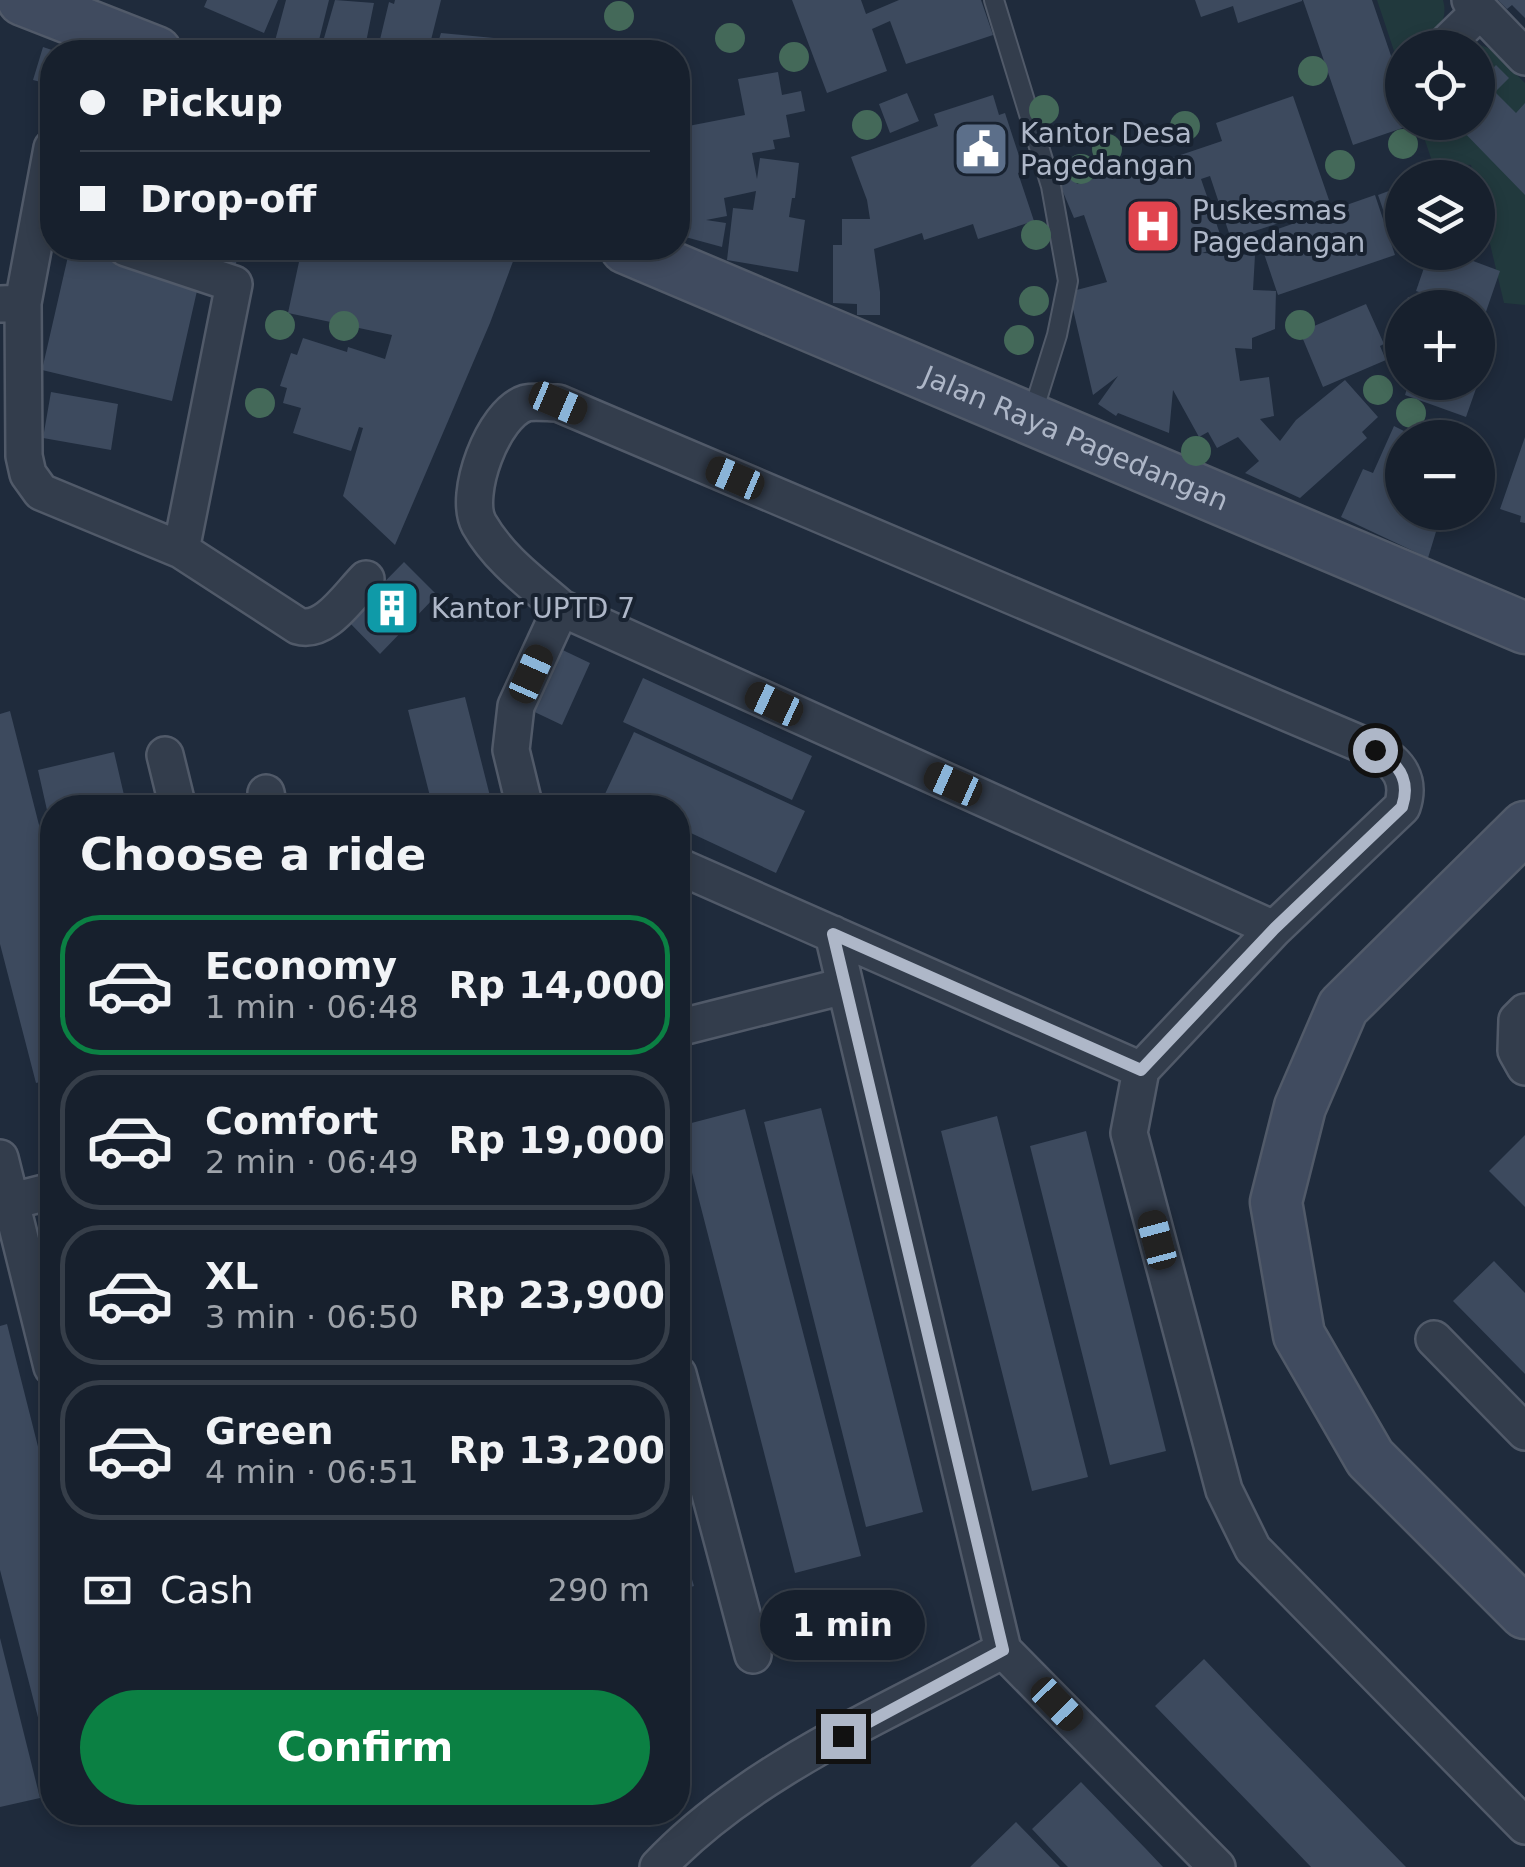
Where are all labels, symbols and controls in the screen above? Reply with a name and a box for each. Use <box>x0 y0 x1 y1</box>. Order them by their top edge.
map controls <box>1385 30 1495 530</box>
button: locate <box>1385 30 1495 140</box>
text: Pickup <box>140 81 283 125</box>
place label: Kantor Desa Pagedangan <box>1020 117 1193 182</box>
public building icon: Kantor Desa Pagedangan <box>951 119 1011 179</box>
button: layers <box>1385 160 1495 270</box>
text: Drop-off <box>140 177 316 221</box>
place label: Puskesmas Pagedangan <box>1192 194 1365 259</box>
hospital icon: Puskesmas Pagedangan <box>1123 196 1183 256</box>
button: + <box>1385 290 1495 400</box>
street label: Jalan Raya Pagedangan <box>916 358 1233 518</box>
car <box>525 377 591 429</box>
button: − <box>1385 420 1495 530</box>
car <box>702 452 768 504</box>
building icon: Kantor UPTD 7 <box>362 578 422 638</box>
place label: Kantor UPTD 7 <box>431 592 635 625</box>
car <box>505 640 557 708</box>
car <box>740 678 808 730</box>
route start <box>1353 728 1398 773</box>
car <box>919 758 987 810</box>
text: Choose a ride <box>80 828 426 881</box>
icon: car <box>85 940 175 1030</box>
text: Economy <box>205 944 397 988</box>
text: Rp 14,000 <box>449 963 665 1007</box>
text: 1 min · 06:48 <box>205 988 419 1026</box>
icon: car <box>85 1095 175 1185</box>
text: Comfort <box>205 1099 378 1143</box>
text: Rp 19,000 <box>449 1118 665 1162</box>
text: 2 min · 06:49 <box>205 1143 419 1181</box>
car <box>1135 1207 1179 1273</box>
icon: car <box>85 1250 175 1340</box>
text: XL <box>205 1254 259 1298</box>
text: Rp 23,900 <box>449 1273 665 1317</box>
text: 3 min · 06:50 <box>205 1298 419 1336</box>
icon: car <box>85 1405 175 1495</box>
text: Green <box>205 1409 334 1453</box>
text: Rp 13,200 <box>449 1428 665 1472</box>
text: 4 min · 06:51 <box>205 1453 419 1491</box>
icon: cash <box>80 1563 135 1618</box>
text: Cash <box>160 1568 254 1612</box>
text: 290 m <box>548 1571 650 1609</box>
callout: 1 min <box>760 1591 926 1661</box>
text: 1 min <box>792 1606 893 1644</box>
car <box>1025 1672 1089 1736</box>
button: Confirm <box>80 1690 650 1805</box>
route end <box>821 1714 866 1759</box>

